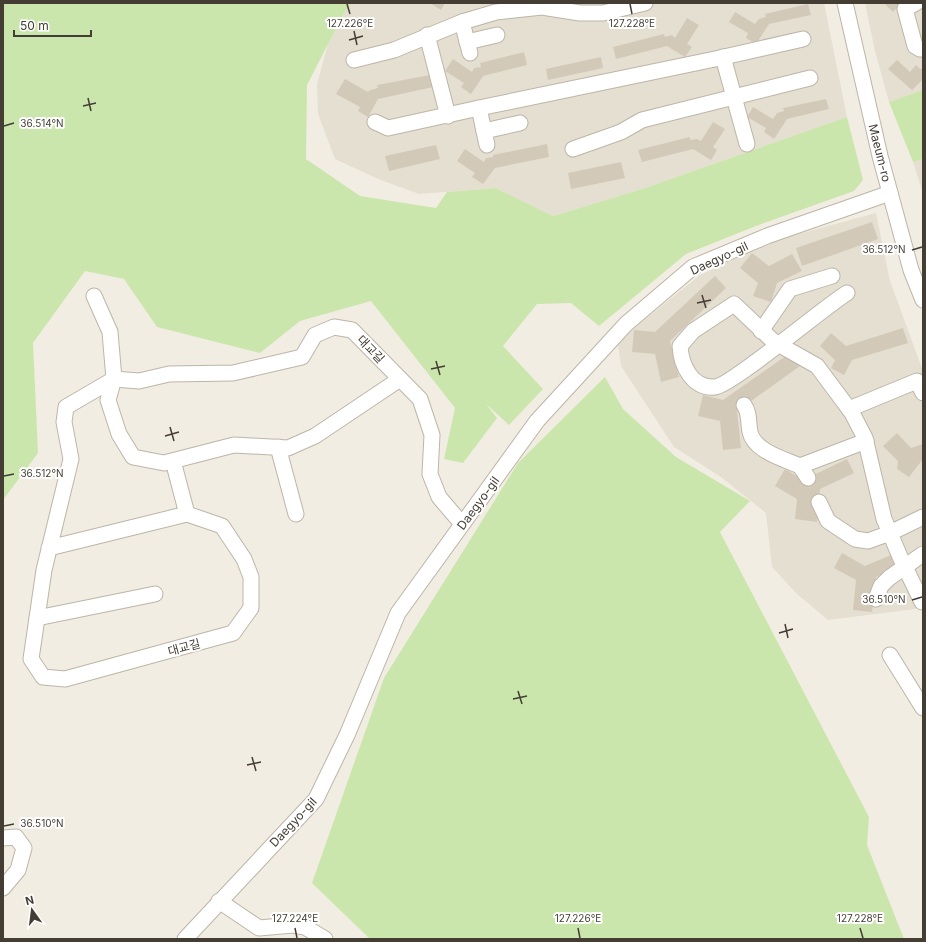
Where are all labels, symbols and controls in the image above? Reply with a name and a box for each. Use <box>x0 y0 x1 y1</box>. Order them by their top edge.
scale bar <box>14 12 91 38</box>
text: 127.226°E <box>327 17 373 29</box>
text: 127.228°E <box>609 17 655 29</box>
text: 50 m <box>20 18 49 33</box>
text: 36.514°N <box>20 117 64 129</box>
street label: Maeum-ro <box>866 122 894 184</box>
street label: Daegyo-gil <box>688 238 750 278</box>
text: 36.512°N <box>862 243 906 255</box>
street label: 대교길 <box>354 332 388 366</box>
text: 36.512°N <box>20 467 64 479</box>
street label: Daegyo-gil <box>454 473 502 533</box>
text: 36.510°N <box>862 593 906 605</box>
street label: 대교길 <box>166 635 202 659</box>
street label: Daegyo-gil <box>266 794 320 850</box>
text: 36.510°N <box>20 817 64 829</box>
north arrow <box>12 890 52 930</box>
text: N <box>24 892 35 908</box>
text: 127.224°E <box>272 912 318 924</box>
text: 127.226°E <box>555 912 601 924</box>
text: 127.228°E <box>837 912 883 924</box>

